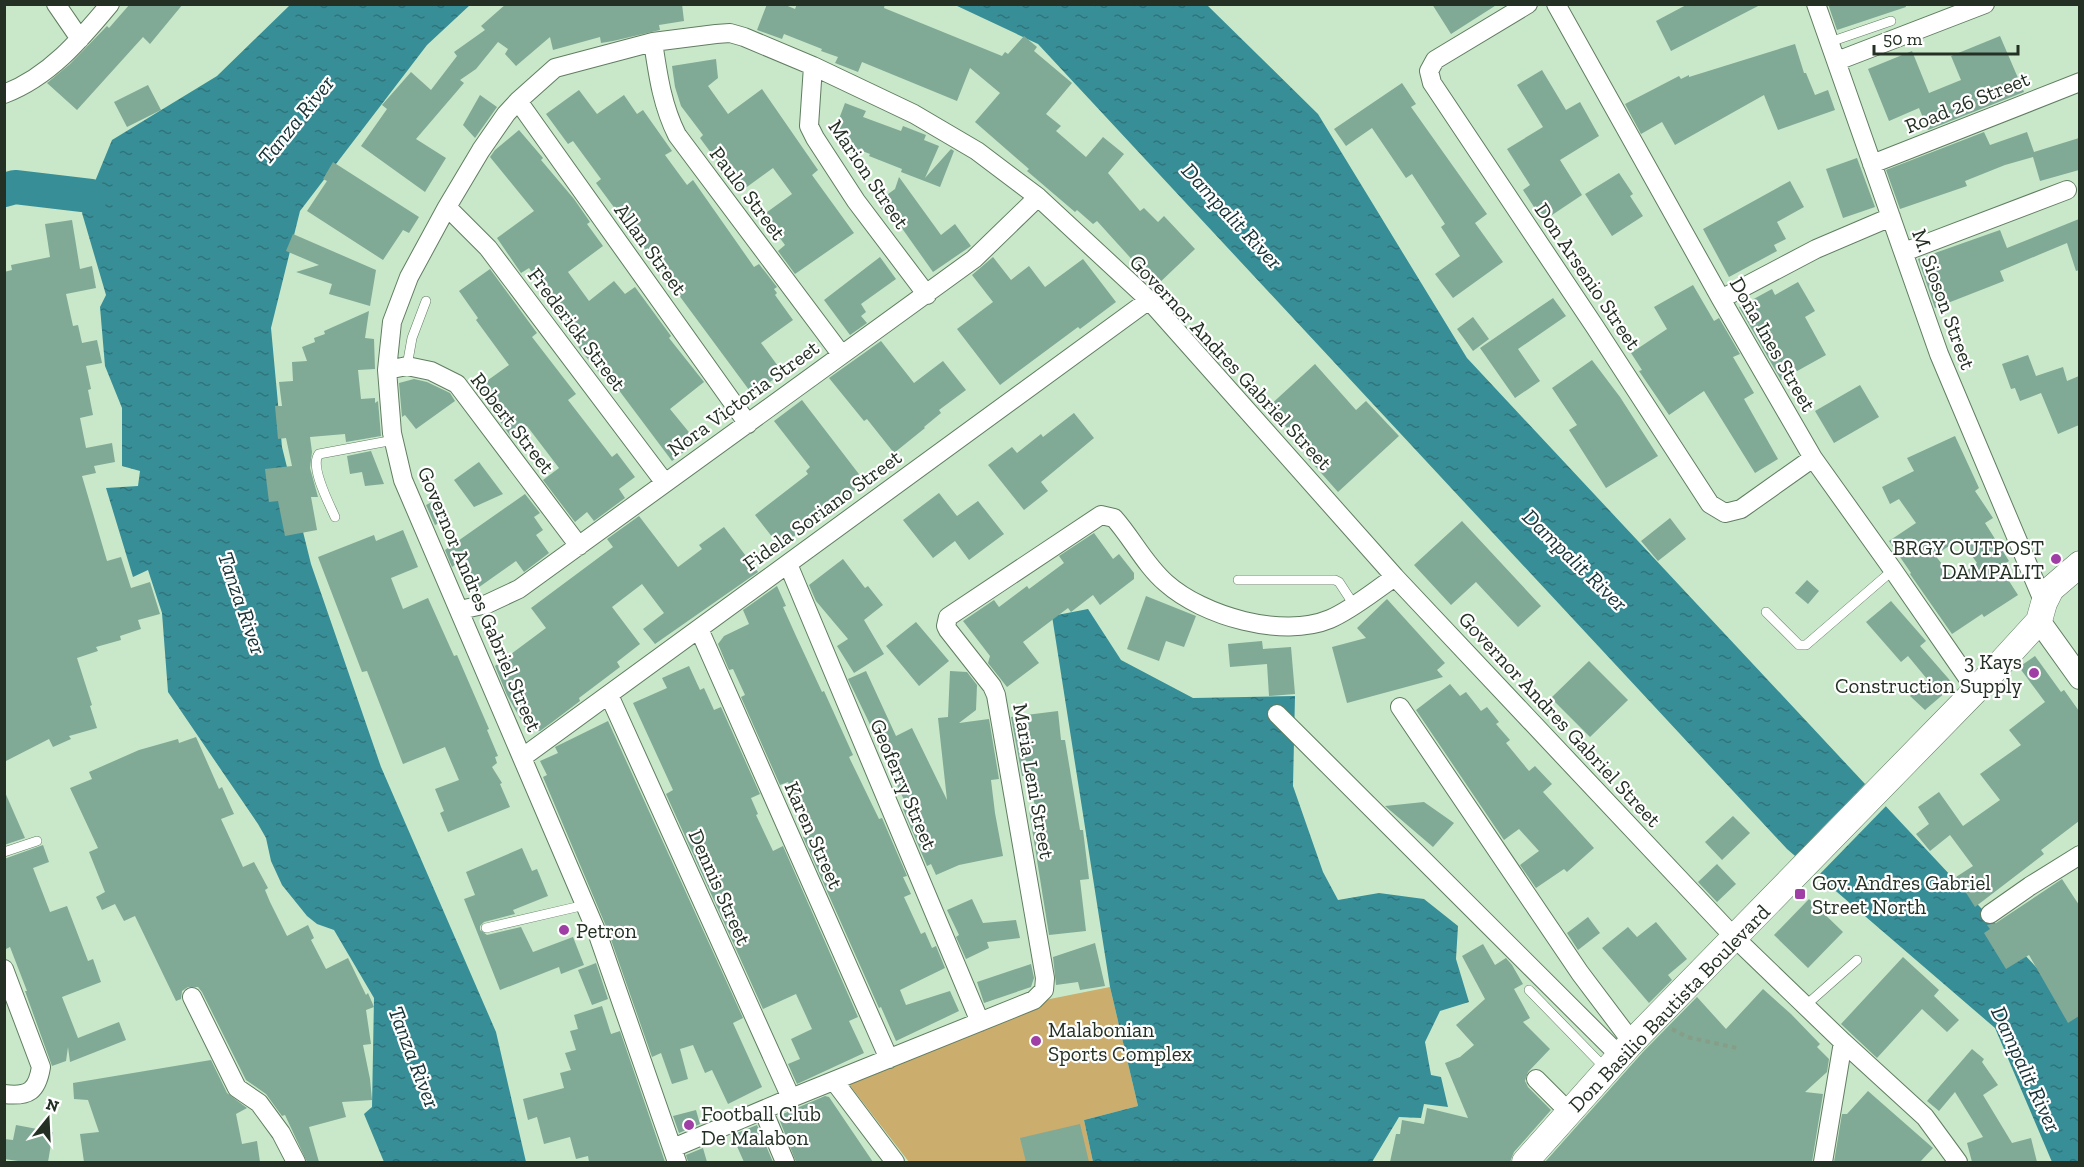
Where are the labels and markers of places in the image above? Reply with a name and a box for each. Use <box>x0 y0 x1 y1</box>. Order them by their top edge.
place label: BRGY OUTPOST DAMPALIT <box>1892 535 2044 584</box>
marker: BRGY OUTPOST DAMPALIT <box>2049 552 2063 566</box>
place label: 3 Kays Construction Supply <box>1835 649 2022 698</box>
marker: 3 Kays Construction Supply <box>2027 666 2041 680</box>
place label: Gov. Andres Gabriel Street North <box>1812 870 1991 919</box>
marker: Gov. Andres Gabriel Street North <box>1793 887 1807 901</box>
place label: Petron <box>576 918 637 943</box>
marker: Petron <box>557 923 571 937</box>
place label: Malabonian Sports Complex <box>1048 1017 1192 1066</box>
marker: Malabonian Sports Complex <box>1029 1034 1043 1048</box>
place label: Football Club De Malabon <box>701 1101 821 1150</box>
marker: Football Club De Malabon <box>682 1118 696 1132</box>

